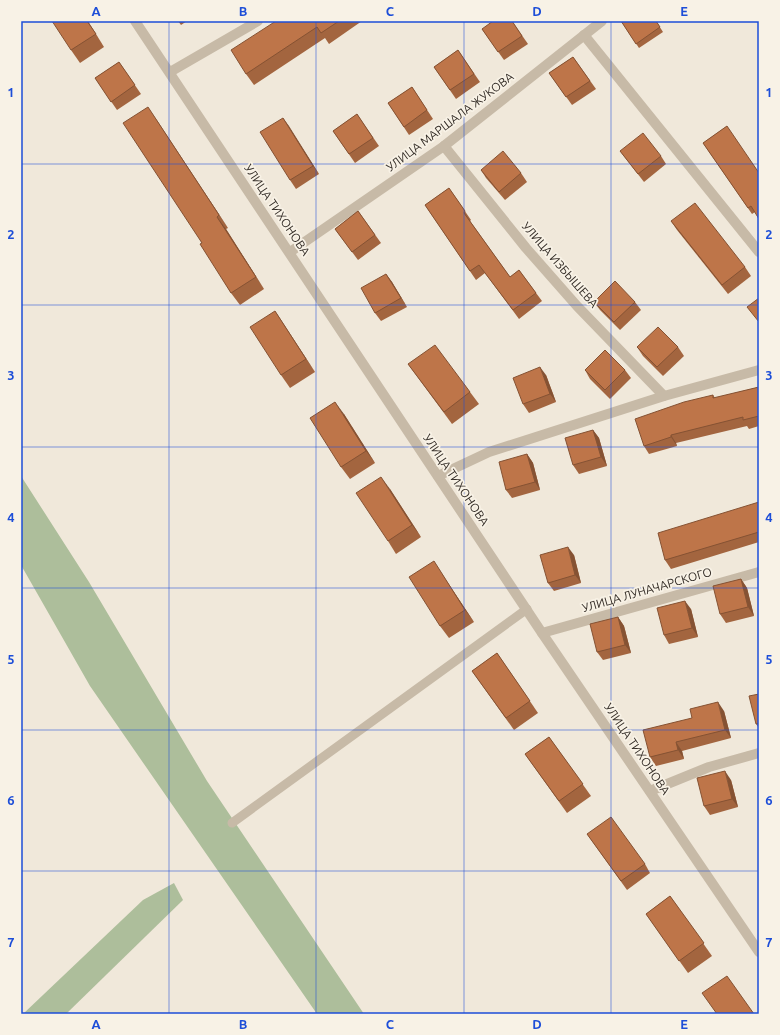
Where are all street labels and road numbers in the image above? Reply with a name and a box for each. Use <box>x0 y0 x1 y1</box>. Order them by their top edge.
street label: УЛИЦА МАРШАЛА ЖУКОВА <box>384 70 516 174</box>
street label: УЛИЦА ТИХОНОВА <box>242 162 313 258</box>
street label: УЛИЦА ИЗБЫШЕВА <box>520 219 601 310</box>
street label: УЛИЦА ТИХОНОВА <box>421 432 492 528</box>
street label: УЛИЦА ЛУНАЧАРСКОГО <box>581 565 713 614</box>
street label: УЛИЦА ТИХОНОВА <box>602 701 673 797</box>

